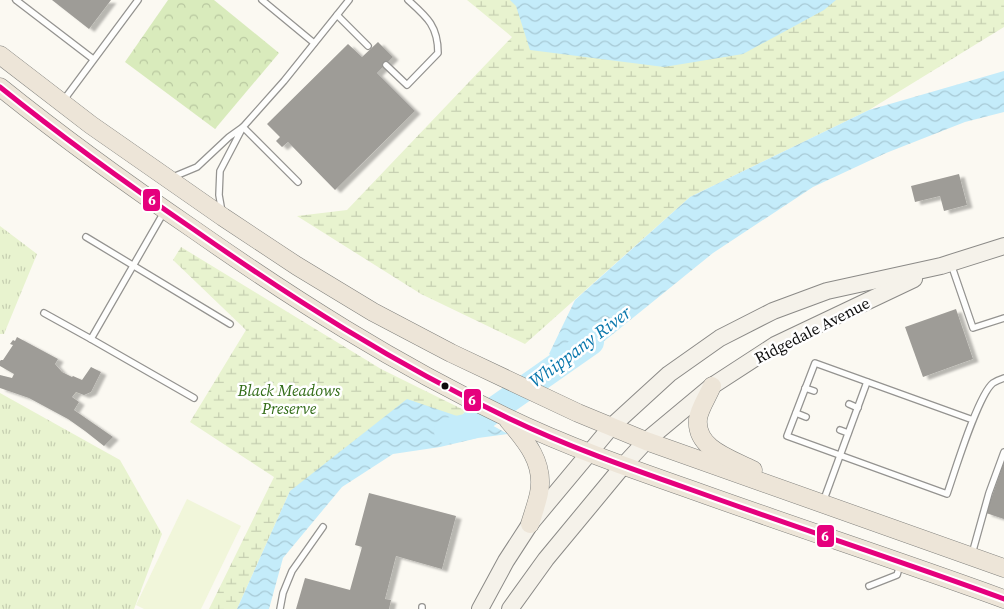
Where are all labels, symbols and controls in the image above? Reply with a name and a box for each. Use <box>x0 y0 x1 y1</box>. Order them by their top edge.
line badge: 6 <box>142 188 161 212</box>
text: 6 <box>148 190 156 210</box>
street label: Ridgedale Avenue <box>751 291 873 369</box>
water label: Whippany River <box>524 300 636 393</box>
park label: Black Meadows Preserve <box>237 379 340 419</box>
unlabelled marker <box>440 381 450 391</box>
line badge: 6 <box>463 388 482 412</box>
text: 6 <box>468 390 476 410</box>
line badge: 6 <box>816 524 835 548</box>
text: 6 <box>821 526 829 546</box>

